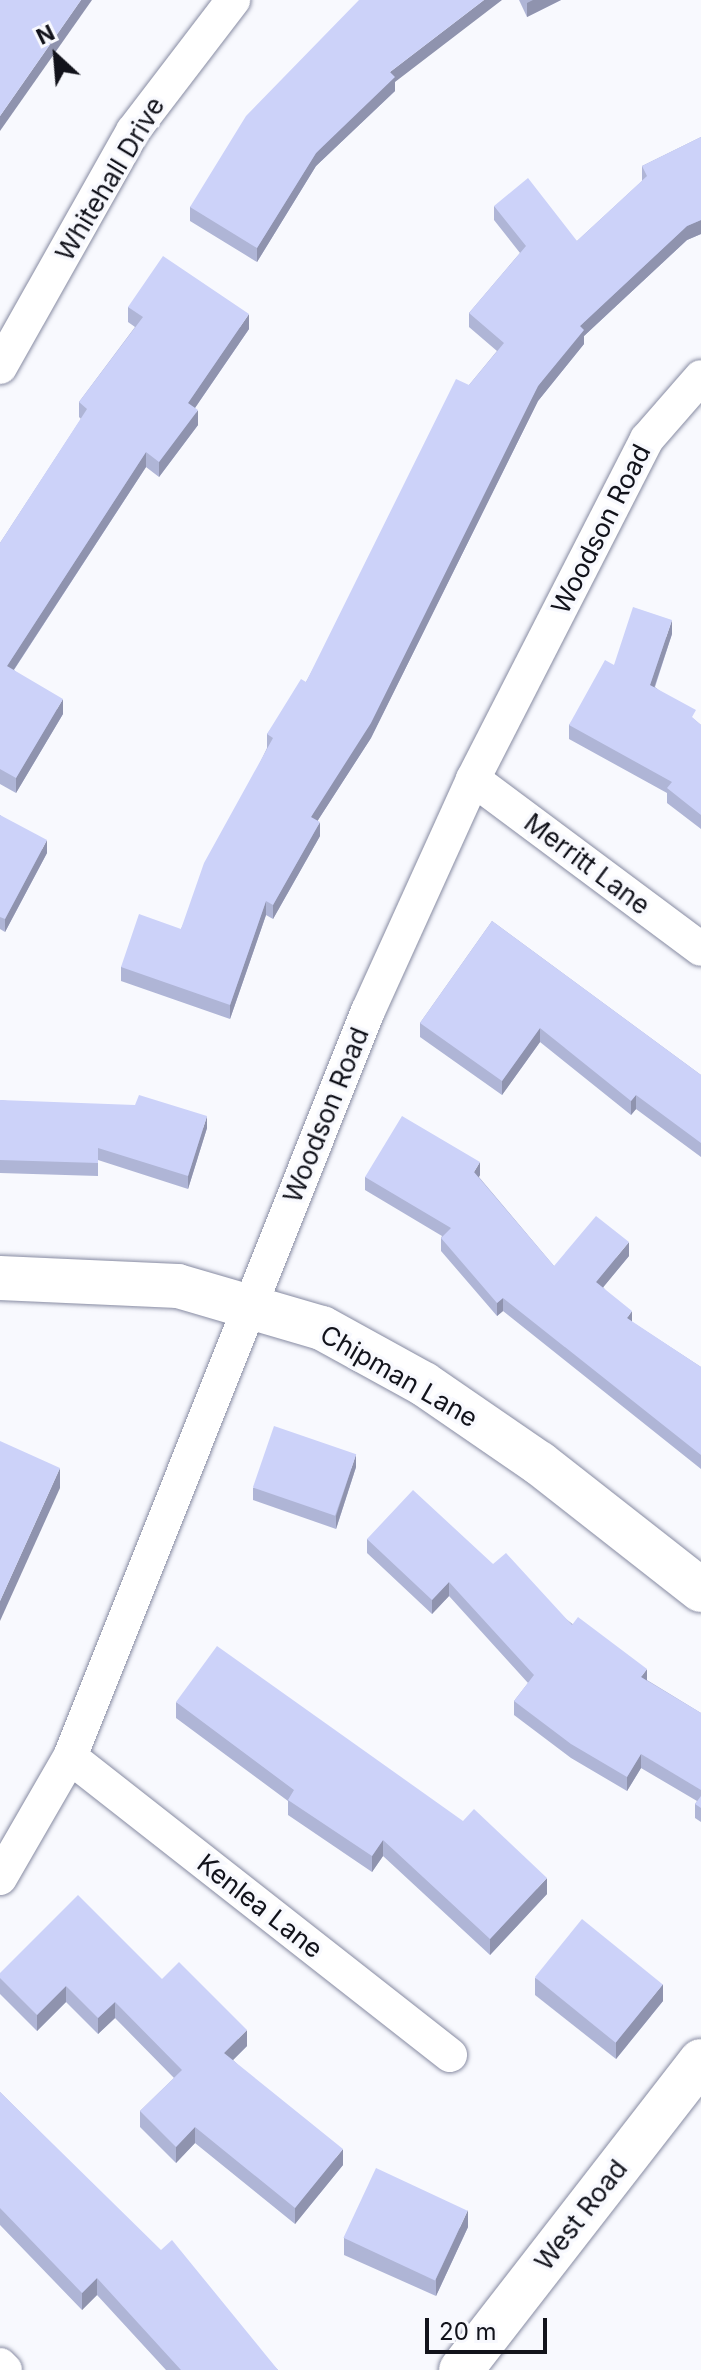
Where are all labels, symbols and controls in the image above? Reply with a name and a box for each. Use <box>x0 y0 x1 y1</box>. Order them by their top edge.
north arrow <box>16 16 96 96</box>
text: N <box>32 19 59 50</box>
street label: Whitehall Drive <box>49 92 171 266</box>
street label: Woodson Road <box>545 439 657 619</box>
street label: Merritt Lane <box>518 807 656 921</box>
street label: Woodson Road <box>277 1023 375 1207</box>
street label: Chipman Lane <box>315 1318 483 1434</box>
street label: Kenlea Lane <box>191 1847 329 1965</box>
street label: West Road <box>528 2153 634 2277</box>
scale bar <box>429 2302 551 2352</box>
text: 20 m <box>439 2317 497 2346</box>

